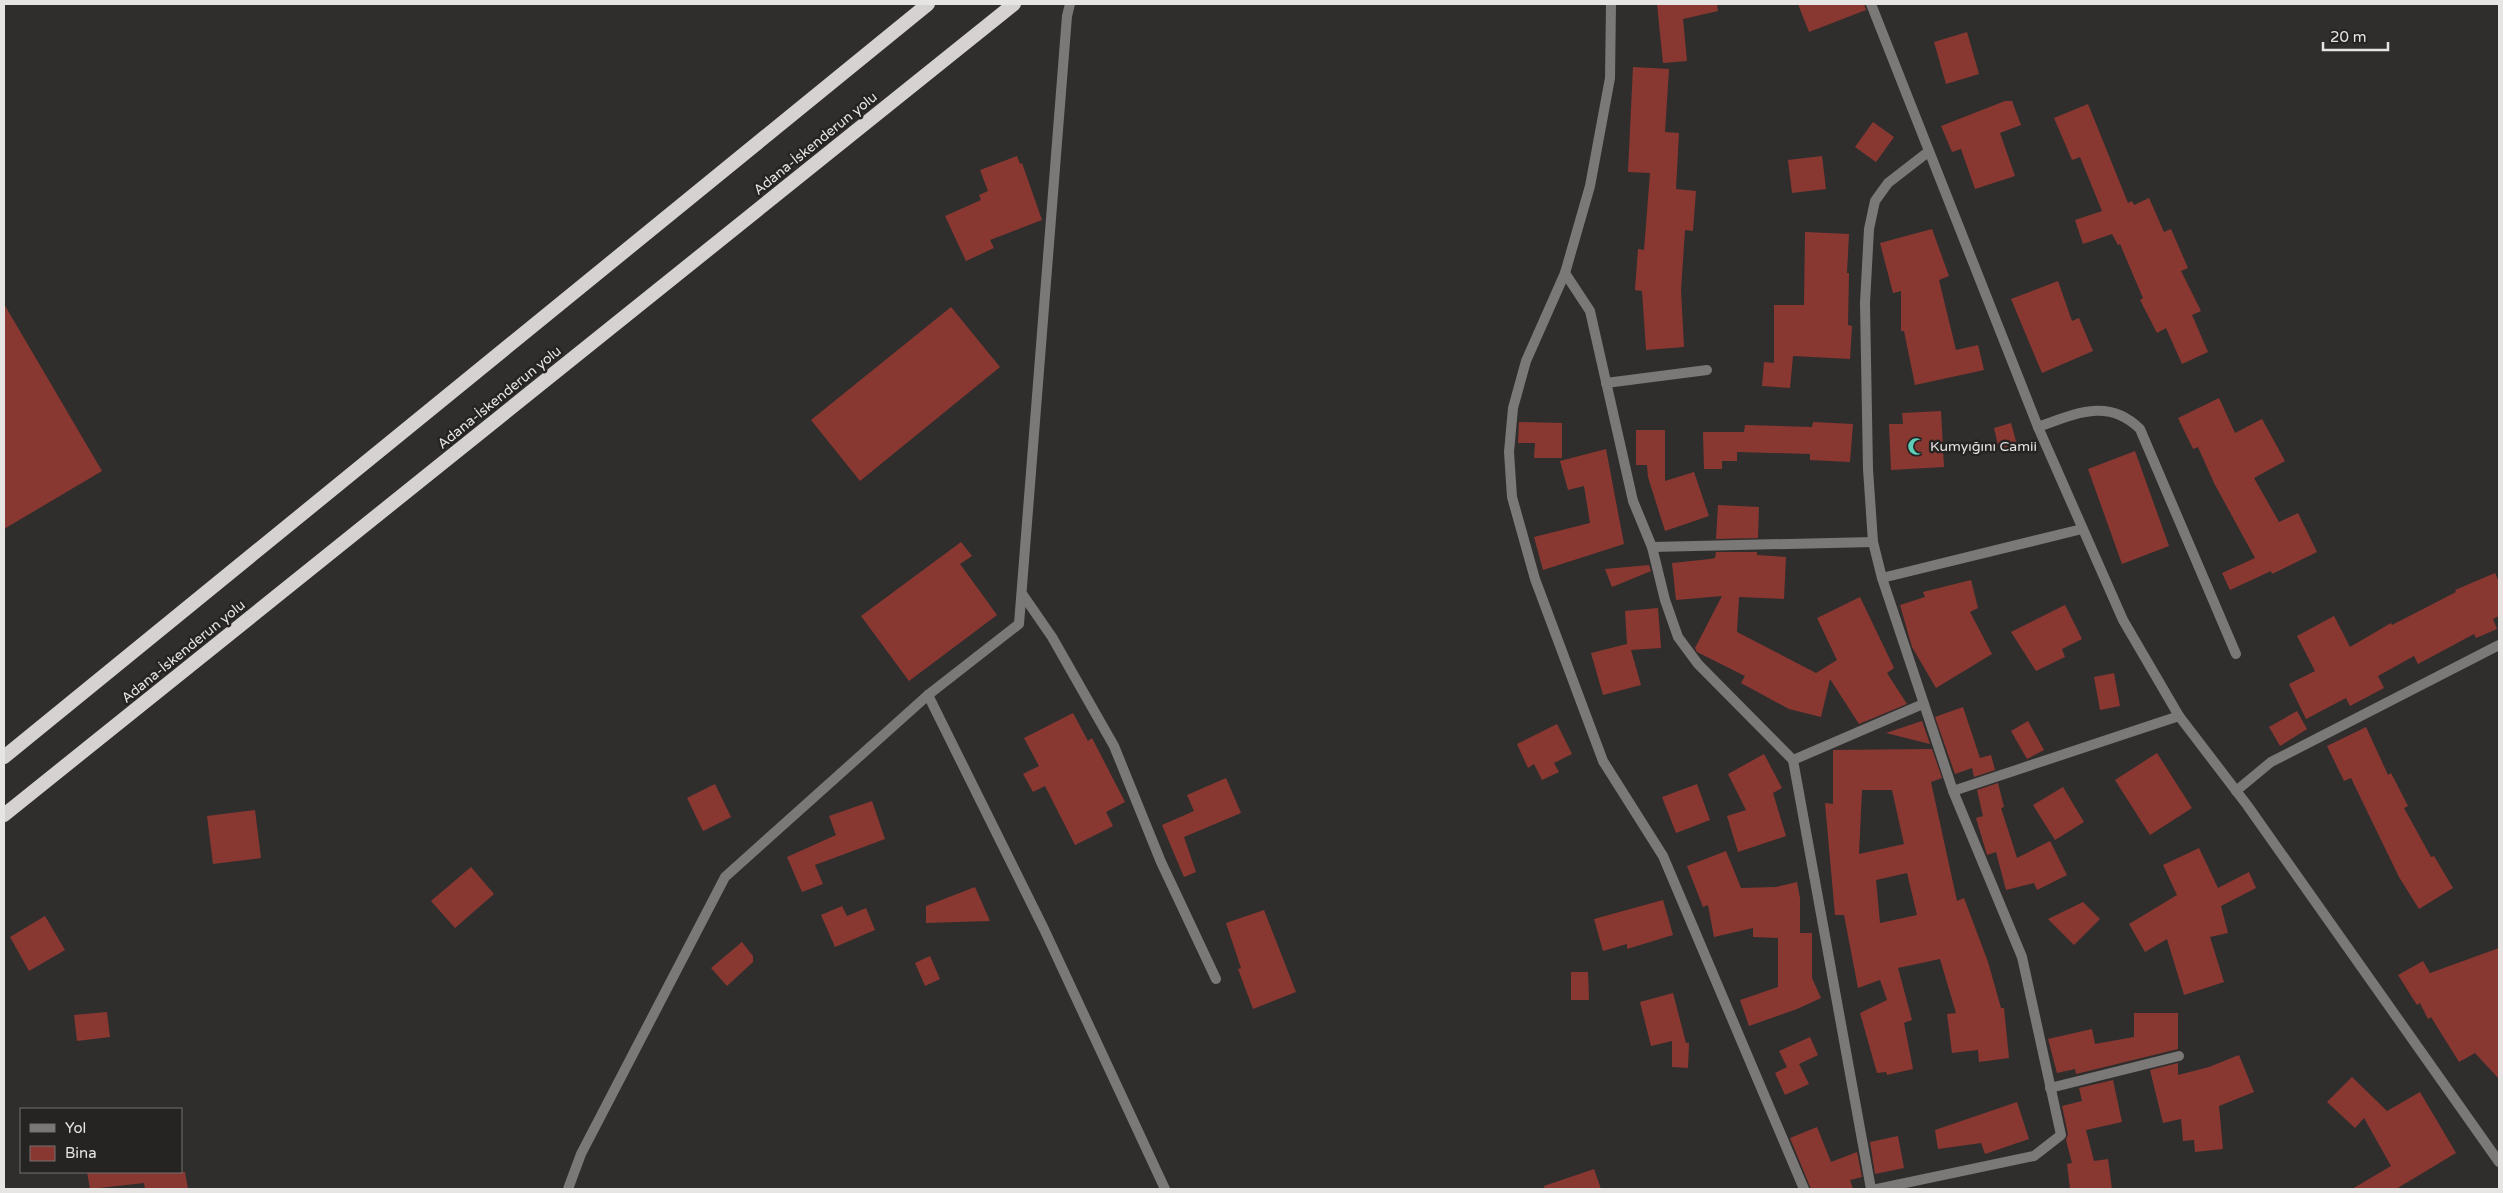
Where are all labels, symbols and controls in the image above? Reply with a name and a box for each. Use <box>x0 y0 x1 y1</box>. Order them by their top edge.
scale bar <box>2323 20 2388 52</box>
text: 20 m <box>2330 28 2367 46</box>
street label: Adana-İskenderun yolu <box>750 88 881 199</box>
street label: Adana-İskenderun yolu <box>434 342 565 453</box>
mosque icon: Kumyığını Camii <box>1906 436 1926 456</box>
place label: Kumyığını Camii <box>1930 438 2037 455</box>
street label: Adana-İskenderun yolu <box>118 596 249 707</box>
legend <box>20 1108 182 1173</box>
text: Yol <box>65 1119 86 1137</box>
text: Bina <box>65 1144 97 1162</box>

